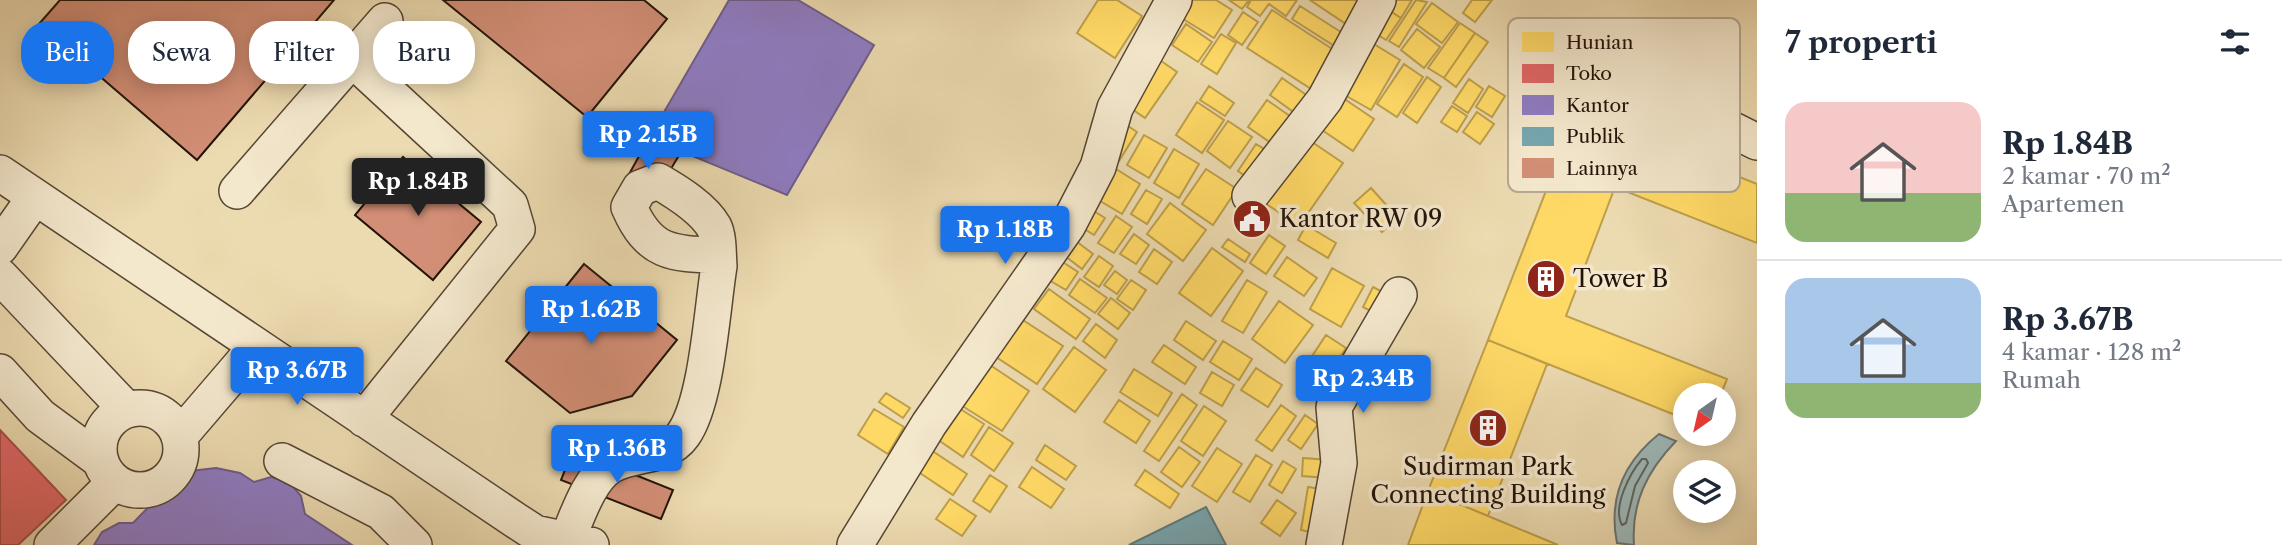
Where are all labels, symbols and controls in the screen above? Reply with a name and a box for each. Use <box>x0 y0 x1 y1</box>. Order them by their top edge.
legend <box>1508 18 1740 192</box>
chip: Beli <box>21 21 114 84</box>
chip: Sewa <box>128 21 235 84</box>
chip: Filter <box>249 21 359 84</box>
chip: Baru <box>373 21 475 84</box>
icon: filters <box>2216 23 2254 61</box>
text: 7 properti <box>1785 24 1937 61</box>
text: Hunian <box>1566 31 1633 54</box>
text: Toko <box>1566 62 1612 85</box>
text: Kantor <box>1566 94 1629 117</box>
pin: Rp 2.15B <box>576 111 720 171</box>
text: Rp 2.15B <box>599 120 697 148</box>
text: Publik <box>1566 125 1625 148</box>
text: Rp 1.84B <box>2002 125 2133 162</box>
icon: home <box>1841 130 1925 214</box>
text: Lainnya <box>1566 157 1638 180</box>
pin: Rp 1.84B <box>346 158 490 218</box>
text: 2 kamar · 70 m² <box>2002 162 2171 190</box>
text: Rp 1.84B <box>368 167 468 195</box>
text: Apartemen <box>2002 190 2125 218</box>
public building icon: Kantor RW 09 <box>1231 198 1273 240</box>
place label: Kantor RW 09 <box>1279 204 1442 233</box>
pin: Rp 1.18B <box>933 206 1077 266</box>
text: Rp 1.18B <box>956 215 1054 243</box>
building icon: Tower B <box>1525 258 1567 300</box>
place label: Tower B <box>1573 264 1668 293</box>
pin: Rp 1.62B <box>519 286 663 346</box>
text: Rp 1.62B <box>541 295 641 323</box>
text: Rp 3.67B <box>2002 301 2134 338</box>
icon: home <box>1841 306 1925 390</box>
text: 4 kamar · 128 m² <box>2002 338 2181 366</box>
pin: Rp 3.67B <box>225 348 369 407</box>
text: Rp 3.67B <box>247 356 347 384</box>
pin: Rp 2.34B <box>1291 356 1435 415</box>
text: Rp 2.34B <box>1312 364 1414 392</box>
text: Rumah <box>2002 366 2081 394</box>
north arrow <box>1673 383 1736 446</box>
map controls <box>1673 383 1736 523</box>
building icon: Sudirman Park Connecting Building <box>1467 407 1509 449</box>
pin: Rp 1.36B <box>545 426 689 485</box>
text: Rp 1.36B <box>567 434 667 462</box>
place label: Sudirman Park Connecting Building <box>1371 452 1606 509</box>
button: layers <box>1673 460 1736 523</box>

